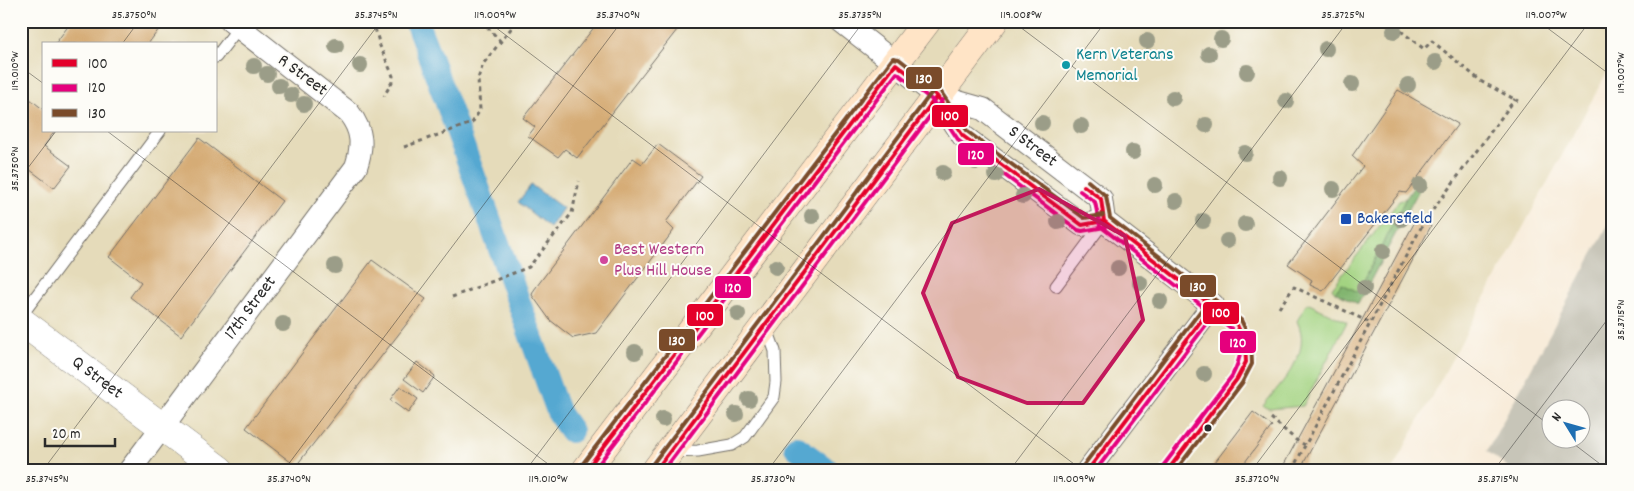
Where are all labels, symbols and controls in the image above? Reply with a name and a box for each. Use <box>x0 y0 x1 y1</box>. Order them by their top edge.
text: 35.3750°N <box>112 7 156 24</box>
text: 35.3745°N <box>354 7 398 24</box>
text: 119.009°W <box>474 7 516 24</box>
text: 35.3740°N <box>596 7 640 24</box>
text: 35.3735°N <box>838 7 882 24</box>
text: 119.008°W <box>1000 7 1042 24</box>
text: 35.3725°N <box>1321 7 1365 24</box>
text: 119.007°W <box>1525 7 1567 24</box>
legend <box>42 42 218 132</box>
place label: Kern Veterans Memorial <box>1076 43 1174 89</box>
street label: R Street <box>272 49 332 103</box>
text: 119.010°W <box>7 51 24 91</box>
text: 119.007°W <box>1613 52 1630 94</box>
text: 100 <box>88 54 108 76</box>
marker: Kern Veterans Memorial <box>1060 59 1072 71</box>
line badge: 130 <box>905 66 943 90</box>
text: 130 <box>916 70 932 90</box>
text: 120 <box>88 78 106 100</box>
text: 130 <box>88 104 106 126</box>
line badge: 100 <box>931 104 969 128</box>
text: 100 <box>941 107 959 127</box>
street label: S Street <box>1003 120 1063 174</box>
line badge: 120 <box>957 142 995 166</box>
text: 120 <box>968 146 984 166</box>
text: 35.3750°N <box>7 147 24 191</box>
place label: Bakersfield <box>1357 207 1433 232</box>
marker: Bakersfield <box>1339 212 1353 226</box>
place label: Best Western Plus Hill House <box>614 238 712 284</box>
marker: Best Western Plus Hill House <box>598 254 610 266</box>
street label: 17th Street <box>219 271 283 345</box>
line badge: 130 <box>1179 274 1217 298</box>
line badge: 120 <box>714 275 752 299</box>
text: 130 <box>1190 278 1206 298</box>
text: 120 <box>725 279 741 299</box>
text: 35.3715°N <box>1613 300 1630 340</box>
line badge: 100 <box>1202 301 1240 325</box>
line badge: 100 <box>686 303 724 327</box>
text: 100 <box>1212 304 1230 324</box>
text: 100 <box>696 307 714 327</box>
line badge: 130 <box>658 328 696 352</box>
line badge: 120 <box>1219 330 1257 354</box>
text: 130 <box>669 332 685 352</box>
text: 120 <box>1230 334 1246 354</box>
street label: Q Street <box>66 350 128 406</box>
north arrow <box>1542 398 1592 448</box>
text: N <box>1547 409 1567 426</box>
scale bar <box>45 416 115 448</box>
unlabelled marker <box>1203 423 1213 433</box>
text: 20 m <box>52 424 80 446</box>
text: 35.3745°N <box>25 471 69 488</box>
text: 35.3740°N <box>267 471 311 488</box>
text: 119.010°W <box>528 471 568 488</box>
text: 35.3730°N <box>751 471 795 488</box>
text: 119.009°W <box>1053 471 1095 488</box>
text: 35.3720°N <box>1235 471 1279 488</box>
text: 35.3715°N <box>1478 471 1518 488</box>

